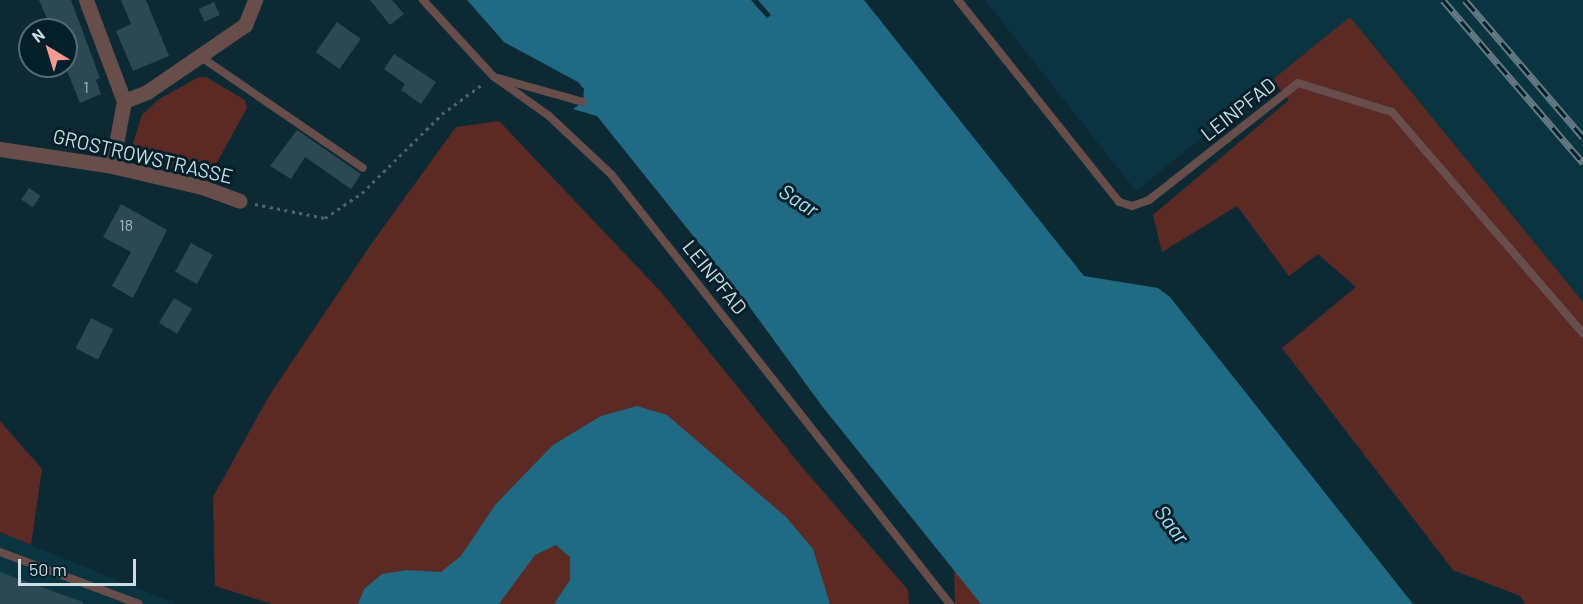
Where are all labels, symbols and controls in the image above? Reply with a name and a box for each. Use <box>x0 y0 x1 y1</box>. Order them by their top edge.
north arrow <box>18 18 78 78</box>
text: N <box>28 24 48 46</box>
street label: LEINPFAD <box>1196 72 1280 146</box>
house number: 1 <box>83 77 89 97</box>
street label: GROSTROWSTRASSE <box>51 124 235 188</box>
water label: Saar <box>775 178 823 222</box>
house number: 18 <box>119 215 133 235</box>
street label: LEINPFAD <box>678 235 752 319</box>
water label: Saar <box>1149 500 1195 548</box>
scale bar <box>21 547 140 585</box>
text: 50 m <box>29 558 67 580</box>

